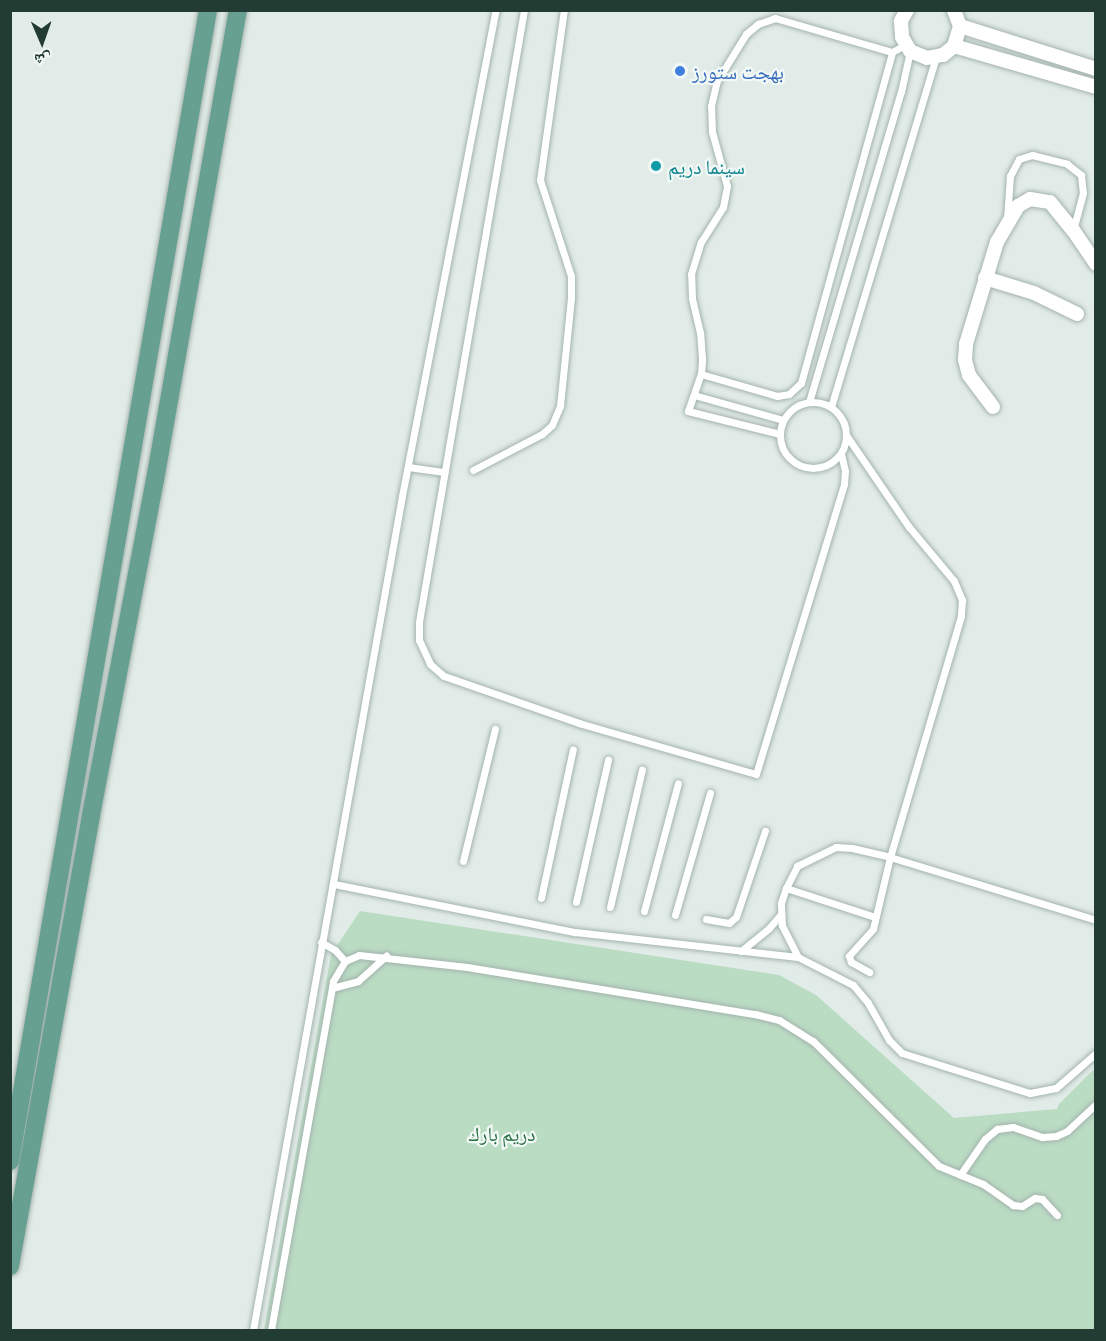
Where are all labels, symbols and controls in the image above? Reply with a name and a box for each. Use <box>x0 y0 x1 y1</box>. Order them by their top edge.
north arrow <box>12 12 72 72</box>
text: ش <box>34 49 52 71</box>
place label: بهجت ستورز <box>692 59 784 83</box>
marker: بهجت ستورز <box>673 64 687 78</box>
place label: سينما دريم <box>668 154 745 178</box>
marker: سينما دريم <box>649 159 663 173</box>
park label: دريم بارك <box>469 1121 535 1145</box>

